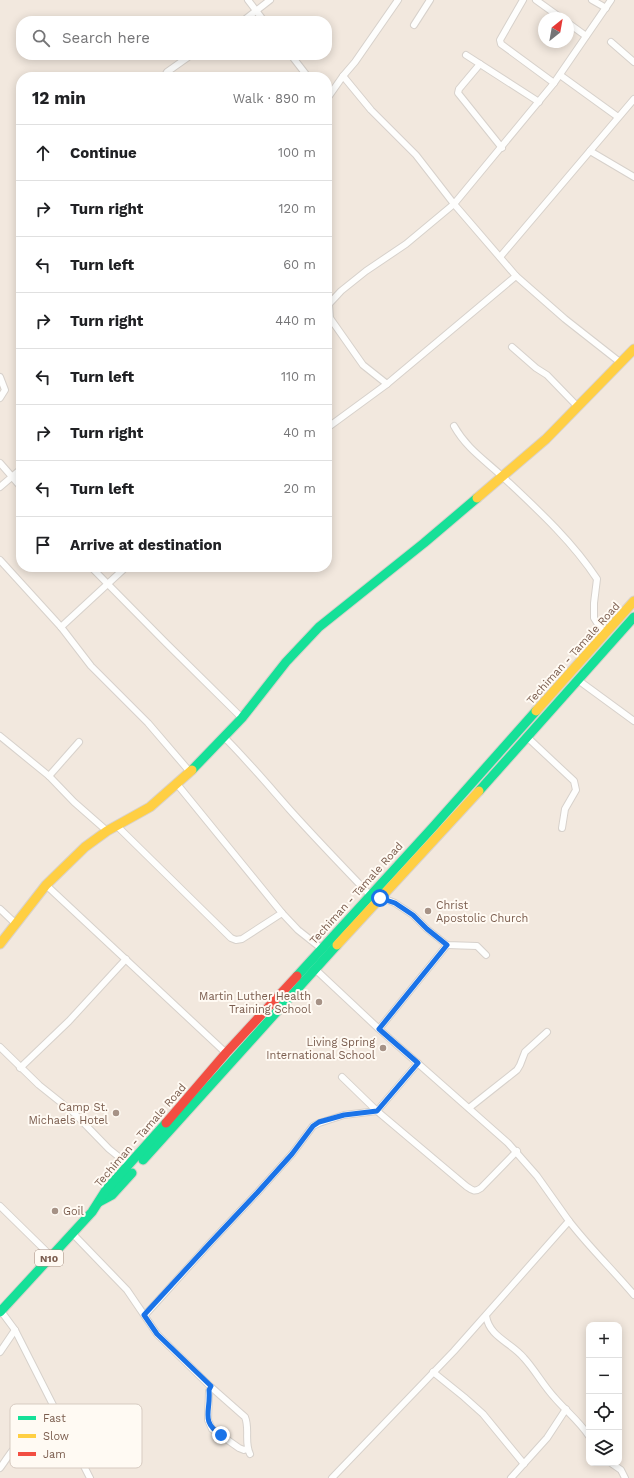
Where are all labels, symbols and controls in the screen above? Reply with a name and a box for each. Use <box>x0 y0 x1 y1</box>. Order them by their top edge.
north arrow <box>538 12 574 48</box>
search box <box>16 16 332 60</box>
icon: search <box>30 27 52 49</box>
text: Search here <box>62 29 150 47</box>
text: 12 min <box>32 88 86 108</box>
text: Walk · 890 m <box>233 91 316 106</box>
icon: ahead <box>32 142 54 164</box>
text: Continue <box>70 144 137 162</box>
text: 100 m <box>278 145 316 160</box>
icon: right <box>32 198 54 220</box>
text: Turn right <box>70 200 143 218</box>
text: 120 m <box>278 201 316 216</box>
icon: left <box>32 254 54 276</box>
text: Turn left <box>70 256 134 274</box>
text: 60 m <box>283 257 316 272</box>
icon: right <box>32 310 54 332</box>
text: Turn right <box>70 312 143 330</box>
text: 440 m <box>275 313 316 328</box>
icon: left <box>32 366 54 388</box>
text: Turn left <box>70 368 134 386</box>
text: 110 m <box>281 369 316 384</box>
icon: right <box>32 422 54 444</box>
text: Turn right <box>70 424 143 442</box>
text: 40 m <box>283 425 316 440</box>
icon: left <box>32 478 54 500</box>
text: Turn left <box>70 480 134 498</box>
text: 20 m <box>284 481 316 496</box>
icon: arrive <box>32 534 54 556</box>
text: Arrive at destination <box>70 536 222 554</box>
street label: Techiman - Tamale Road <box>524 600 623 707</box>
street label: Techiman - Tamale Road <box>307 840 406 947</box>
route start <box>371 889 389 907</box>
place label: Christ Apostolic Church <box>436 899 528 925</box>
marker: Christ Apostolic Church <box>423 906 433 916</box>
place label: Martin Luther Health Training School <box>199 990 312 1016</box>
marker: Martin Luther Health Training School <box>314 997 324 1007</box>
place label: Living Spring International School <box>266 1036 376 1062</box>
marker: Living Spring International School <box>378 1043 388 1053</box>
street label: Techiman - Tamale Road <box>92 1081 189 1190</box>
place label: Camp St. Michaels Hotel <box>28 1101 109 1127</box>
marker: Camp St. Michaels Hotel <box>111 1108 121 1118</box>
place label: Goil <box>63 1205 84 1218</box>
marker: Goil <box>50 1206 60 1216</box>
road number: N10 <box>35 1250 63 1266</box>
map controls <box>586 1322 622 1466</box>
button: + <box>586 1322 622 1358</box>
button: − <box>586 1358 622 1394</box>
button: locate <box>586 1394 622 1430</box>
legend <box>10 1404 142 1468</box>
text: Fast <box>43 1412 66 1425</box>
route end <box>212 1426 230 1444</box>
text: Slow <box>43 1430 69 1443</box>
button: layers <box>586 1430 622 1466</box>
text: Jam <box>43 1448 66 1461</box>

